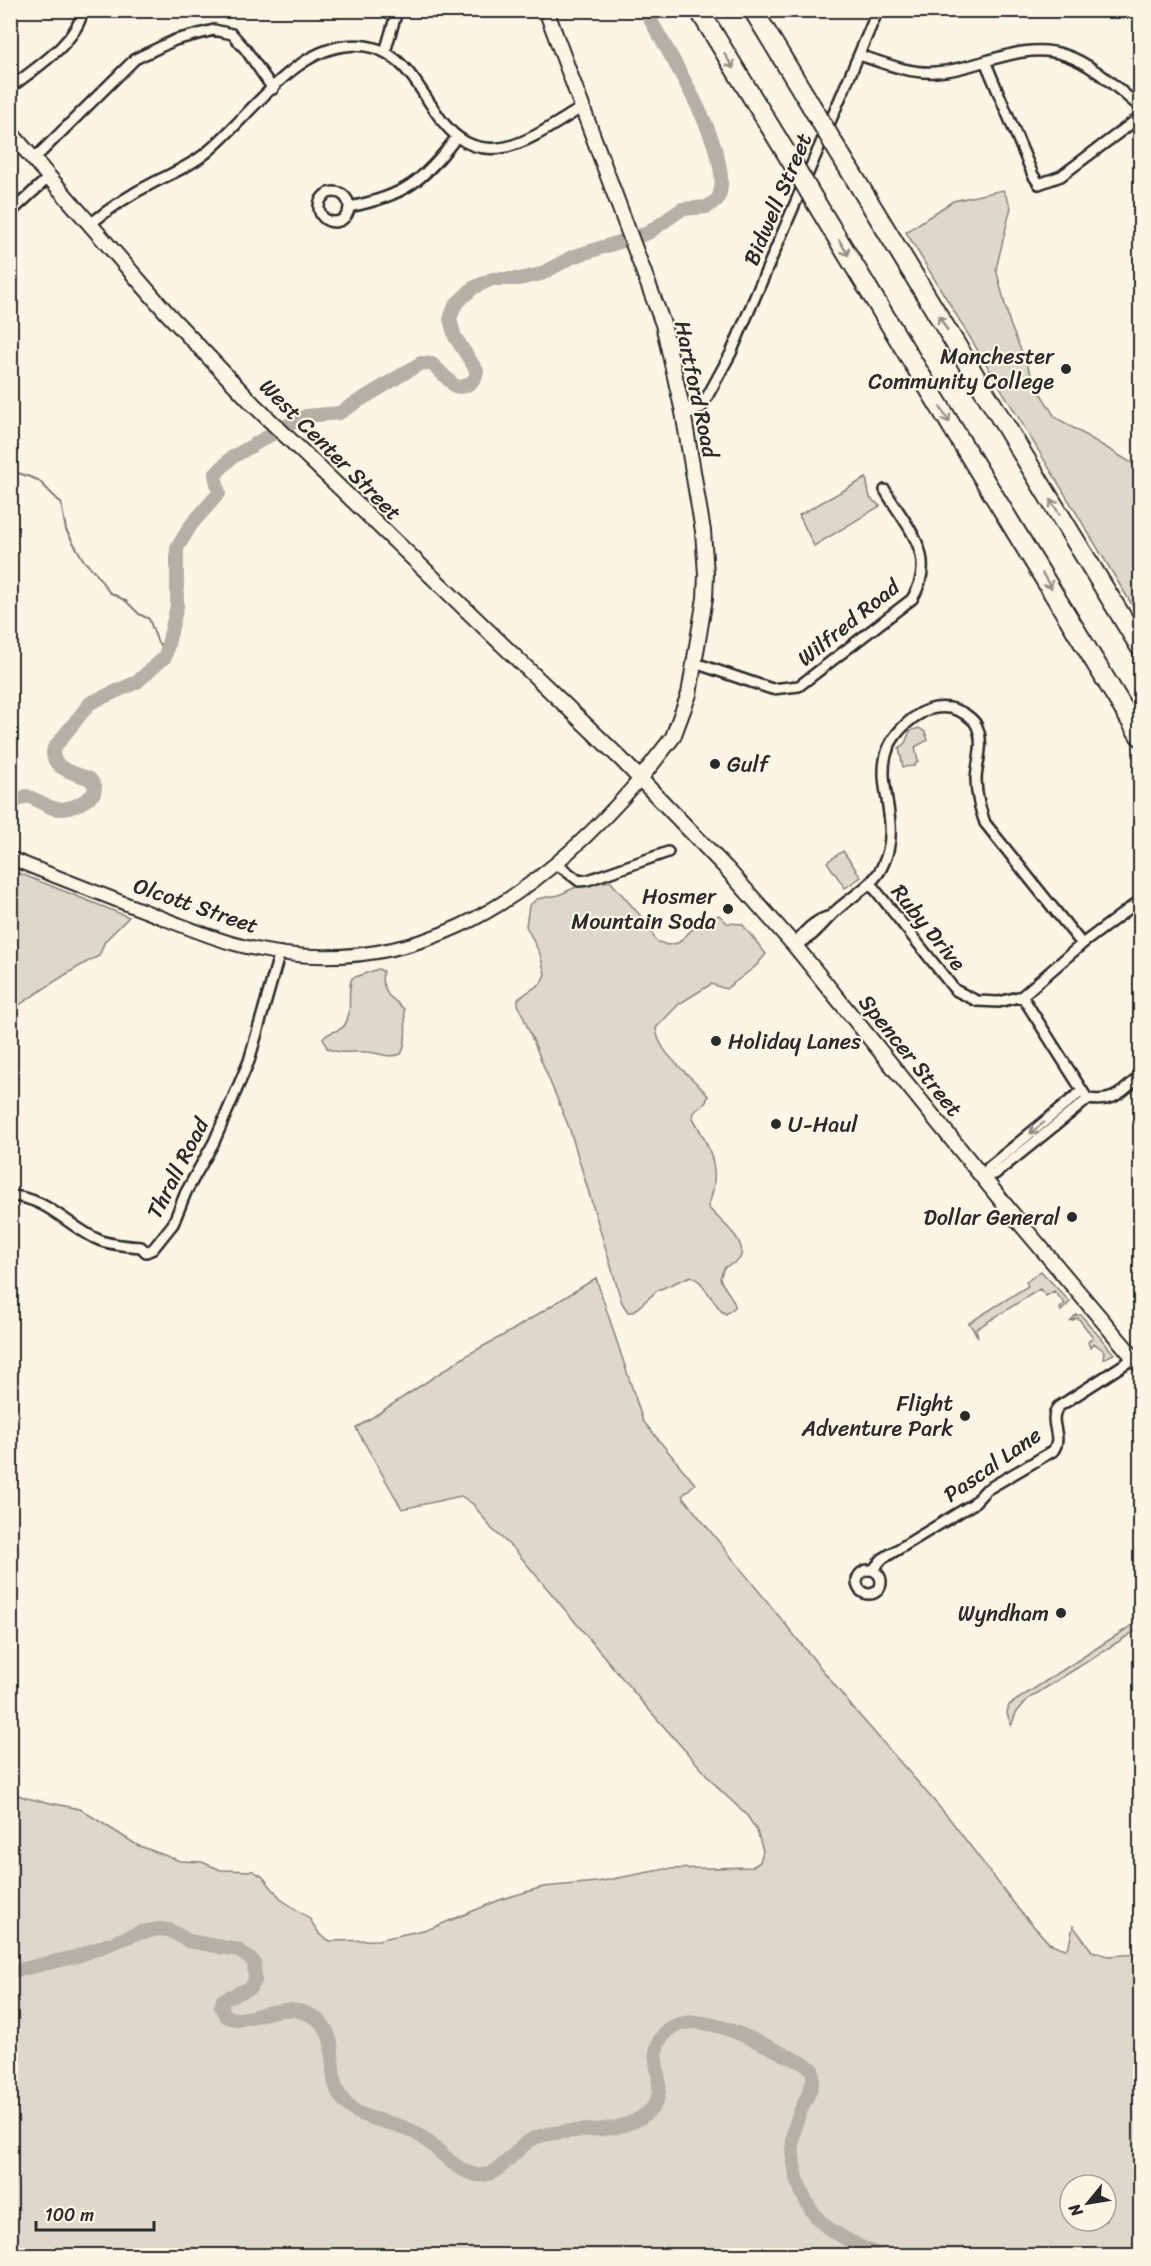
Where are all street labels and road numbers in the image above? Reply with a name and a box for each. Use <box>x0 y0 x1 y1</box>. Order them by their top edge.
street label: Bidwell Street <box>732 126 823 272</box>
street label: Hartford Road <box>663 317 730 463</box>
street label: West Center Street <box>250 369 412 530</box>
street label: Wilfred Road <box>788 568 910 676</box>
street label: Olcott Street <box>128 866 264 945</box>
street label: Ruby Drive <box>881 875 977 980</box>
street label: Spencer Street <box>848 985 973 1126</box>
street label: Thrall Road <box>135 1109 220 1226</box>
street label: Pascal Lane <box>935 1416 1050 1513</box>

